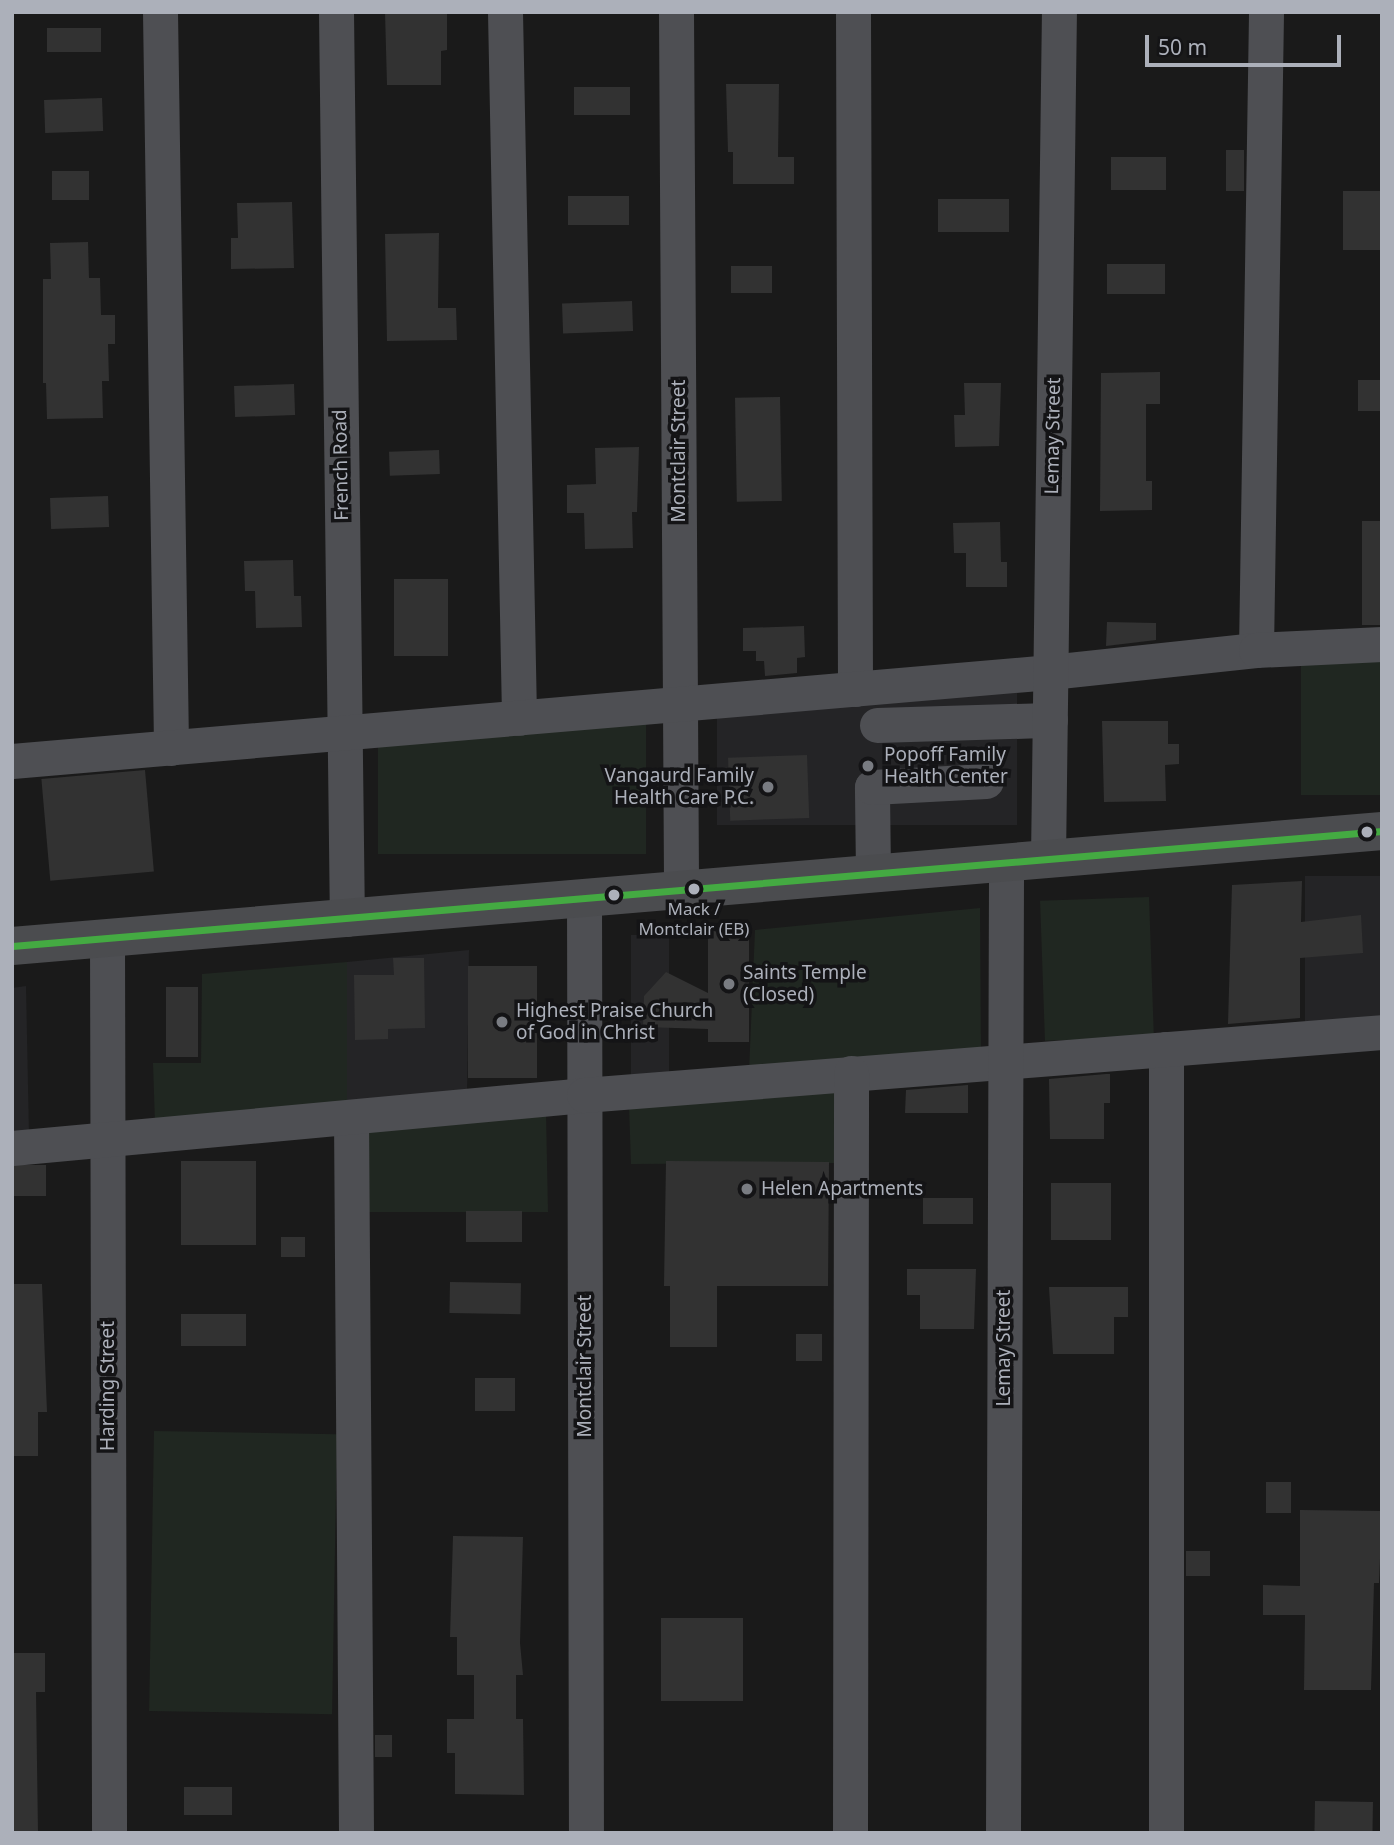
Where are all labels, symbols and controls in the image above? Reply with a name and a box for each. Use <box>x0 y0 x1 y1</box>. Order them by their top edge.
scale bar <box>1149 21 1345 65</box>
text: 50 m <box>1158 33 1207 61</box>
street label: Lemay Street <box>1041 377 1065 495</box>
street label: Montclair Street <box>668 380 690 522</box>
street label: French Road <box>329 409 353 521</box>
place label: Popoff Family Health Center <box>884 744 1008 788</box>
marker: Popoff Family Health Center <box>858 756 878 776</box>
place label: Vangaurd Family Health Care P.C. <box>605 765 754 809</box>
marker: Vangaurd Family Health Care P.C. <box>760 779 776 795</box>
unlabelled marker <box>1360 825 1374 839</box>
marker: Mack / Montclair (EB) <box>687 882 701 896</box>
unlabelled marker <box>607 888 621 902</box>
place label: Mack / Montclair (EB) <box>639 899 749 939</box>
place label: Saints Temple (Closed) <box>743 962 867 1006</box>
marker: Saints Temple (Closed) <box>721 976 737 992</box>
place label: Highest Praise Church of God in Christ <box>516 1000 713 1044</box>
marker: Highest Praise Church of God in Christ <box>494 1014 510 1030</box>
place label: Helen Apartments <box>761 1178 923 1200</box>
marker: Helen Apartments <box>739 1181 755 1197</box>
street label: Lemay Street <box>993 1290 1015 1406</box>
street label: Montclair Street <box>574 1295 596 1437</box>
street label: Harding Street <box>97 1321 119 1451</box>

